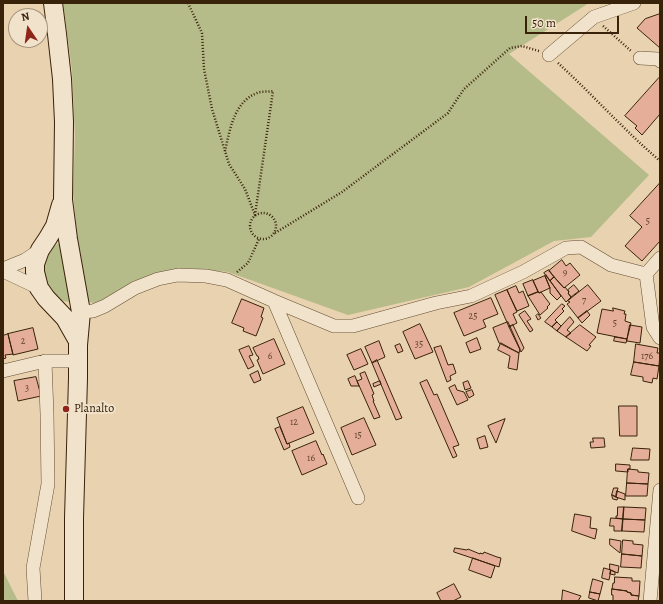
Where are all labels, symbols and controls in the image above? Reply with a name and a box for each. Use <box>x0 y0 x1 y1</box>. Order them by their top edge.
north arrow <box>8 8 48 48</box>
scale bar <box>527 8 621 34</box>
text: N <box>20 9 31 25</box>
text: 50 m <box>532 15 556 31</box>
house number: 5 <box>646 216 650 228</box>
house number: 9 <box>563 267 567 279</box>
house number: 7 <box>582 295 586 307</box>
house number: 25 <box>468 311 478 323</box>
house number: 5 <box>613 318 617 330</box>
house number: 2 <box>21 336 25 348</box>
house number: 35 <box>415 339 423 351</box>
house number: 6 <box>268 351 272 363</box>
house number: 176 <box>641 351 653 363</box>
house number: 3 <box>25 383 29 395</box>
place label: Planalto <box>74 402 114 416</box>
marker: Planalto <box>61 404 71 414</box>
house number: 12 <box>290 417 298 429</box>
house number: 15 <box>354 430 362 442</box>
house number: 16 <box>307 453 315 465</box>

